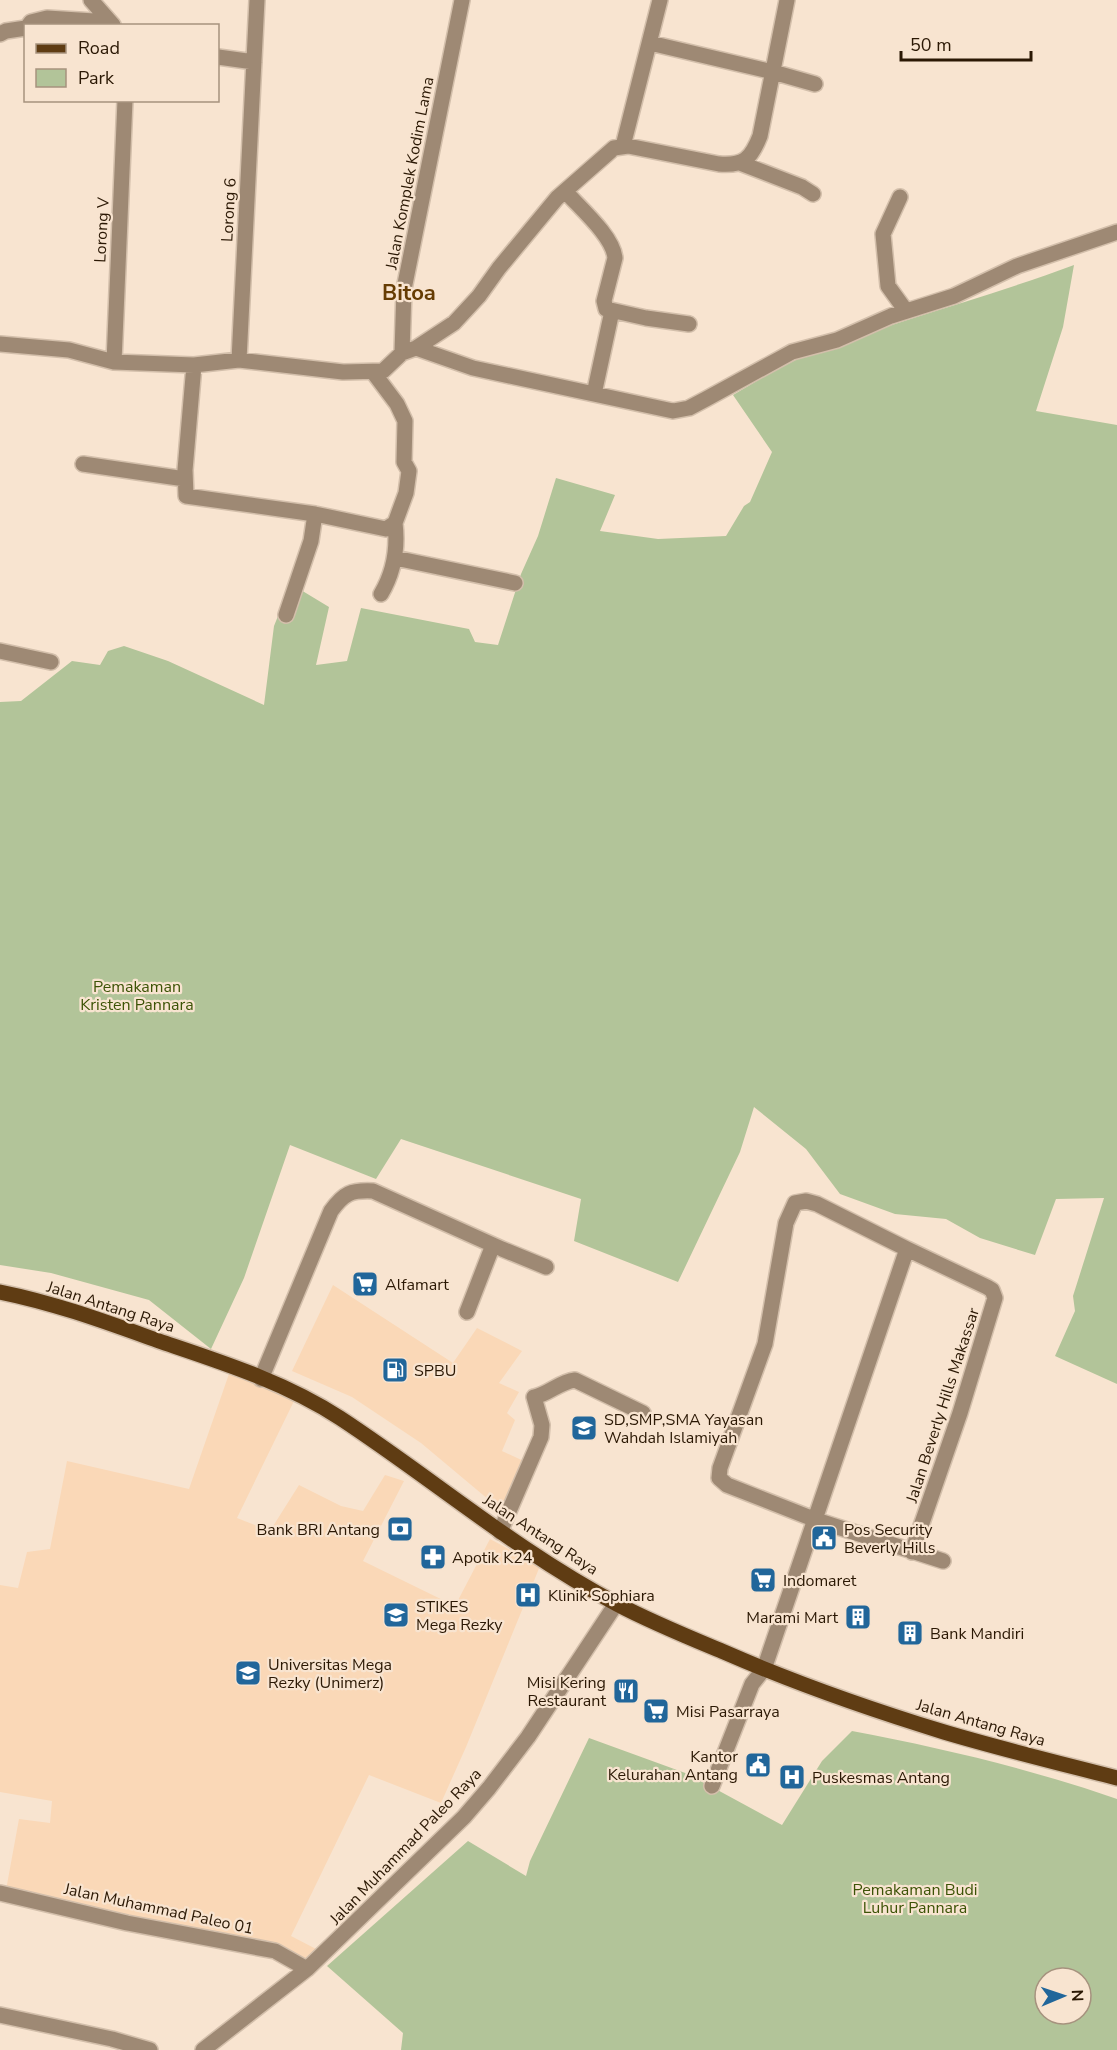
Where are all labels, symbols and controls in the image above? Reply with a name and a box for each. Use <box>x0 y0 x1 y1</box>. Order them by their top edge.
legend <box>24 24 219 102</box>
scale bar <box>901 24 1032 62</box>
text: 50 m <box>910 33 952 57</box>
text: Road <box>78 36 120 60</box>
text: Park <box>78 66 115 90</box>
street label: Jalan Komplek Kodim Lama <box>380 75 439 272</box>
street label: Lorong 6 <box>216 177 242 243</box>
street label: Lorong V <box>89 196 115 263</box>
district label: Bitoa <box>382 278 436 308</box>
park label: Pemakaman Kristen Pannara <box>80 976 194 1016</box>
supermarket icon: Alfamart <box>350 1269 380 1299</box>
place label: Alfamart <box>385 1274 449 1296</box>
street label: Jalan Antang Raya <box>43 1276 177 1338</box>
street label: Jalan Beverly Hills Makassar <box>901 1305 985 1507</box>
fuel station icon: SPBU <box>380 1355 410 1385</box>
place label: SPBU <box>414 1360 456 1382</box>
place label: SD,SMP,SMA Yayasan Wahdah Islamiyah <box>604 1409 763 1449</box>
school or university icon: SD,SMP,SMA Yayasan Wahdah Islamiyah <box>569 1413 599 1443</box>
street label: Jalan Antang Raya <box>478 1489 602 1580</box>
bank icon: Bank BRI Antang <box>385 1514 415 1544</box>
place label: Bank BRI Antang <box>256 1519 380 1541</box>
place label: Pos Security Beverly Hills <box>844 1519 935 1559</box>
public building icon: Pos Security Beverly Hills <box>809 1523 839 1553</box>
pharmacy icon: Apotik K24 <box>418 1542 448 1572</box>
place label: Apotik K24 <box>452 1547 533 1569</box>
supermarket icon: Indomaret <box>748 1565 778 1595</box>
place label: Indomaret <box>783 1570 857 1592</box>
hospital icon: Klinik Sophiara <box>513 1580 543 1610</box>
place label: Klinik Sophiara <box>548 1585 655 1607</box>
place label: STIKES Mega Rezky <box>416 1596 503 1636</box>
school or university icon: STIKES Mega Rezky <box>381 1600 411 1630</box>
building icon: Marami Mart <box>843 1602 873 1632</box>
place label: Marami Mart <box>746 1607 838 1629</box>
building icon: Bank Mandiri <box>895 1618 925 1648</box>
place label: Bank Mandiri <box>930 1623 1024 1645</box>
place label: Universitas Mega Rezky (Unimerz) <box>268 1654 392 1694</box>
school or university icon: Universitas Mega Rezky (Unimerz) <box>233 1658 263 1688</box>
place label: Misi Kering Restaurant <box>527 1672 606 1712</box>
restaurant icon: Misi Kering Restaurant <box>611 1676 641 1706</box>
street label: Jalan Antang Raya <box>913 1694 1048 1752</box>
supermarket icon: Misi Pasarraya <box>641 1696 671 1726</box>
place label: Misi Pasarraya <box>676 1701 780 1723</box>
place label: Kantor Kelurahan Antang <box>608 1746 738 1786</box>
public building icon: Kantor Kelurahan Antang <box>743 1750 773 1780</box>
hospital icon: Puskesmas Antang <box>777 1762 807 1792</box>
street label: Jalan Muhammad Paleo Raya <box>324 1764 486 1930</box>
place label: Puskesmas Antang <box>812 1767 950 1789</box>
street label: Jalan Muhammad Paleo 01 <box>61 1878 256 1940</box>
park label: Pemakaman Budi Luhur Pannara <box>852 1879 978 1919</box>
north arrow <box>1033 1966 1093 2026</box>
text: N <box>1066 1989 1088 2002</box>

